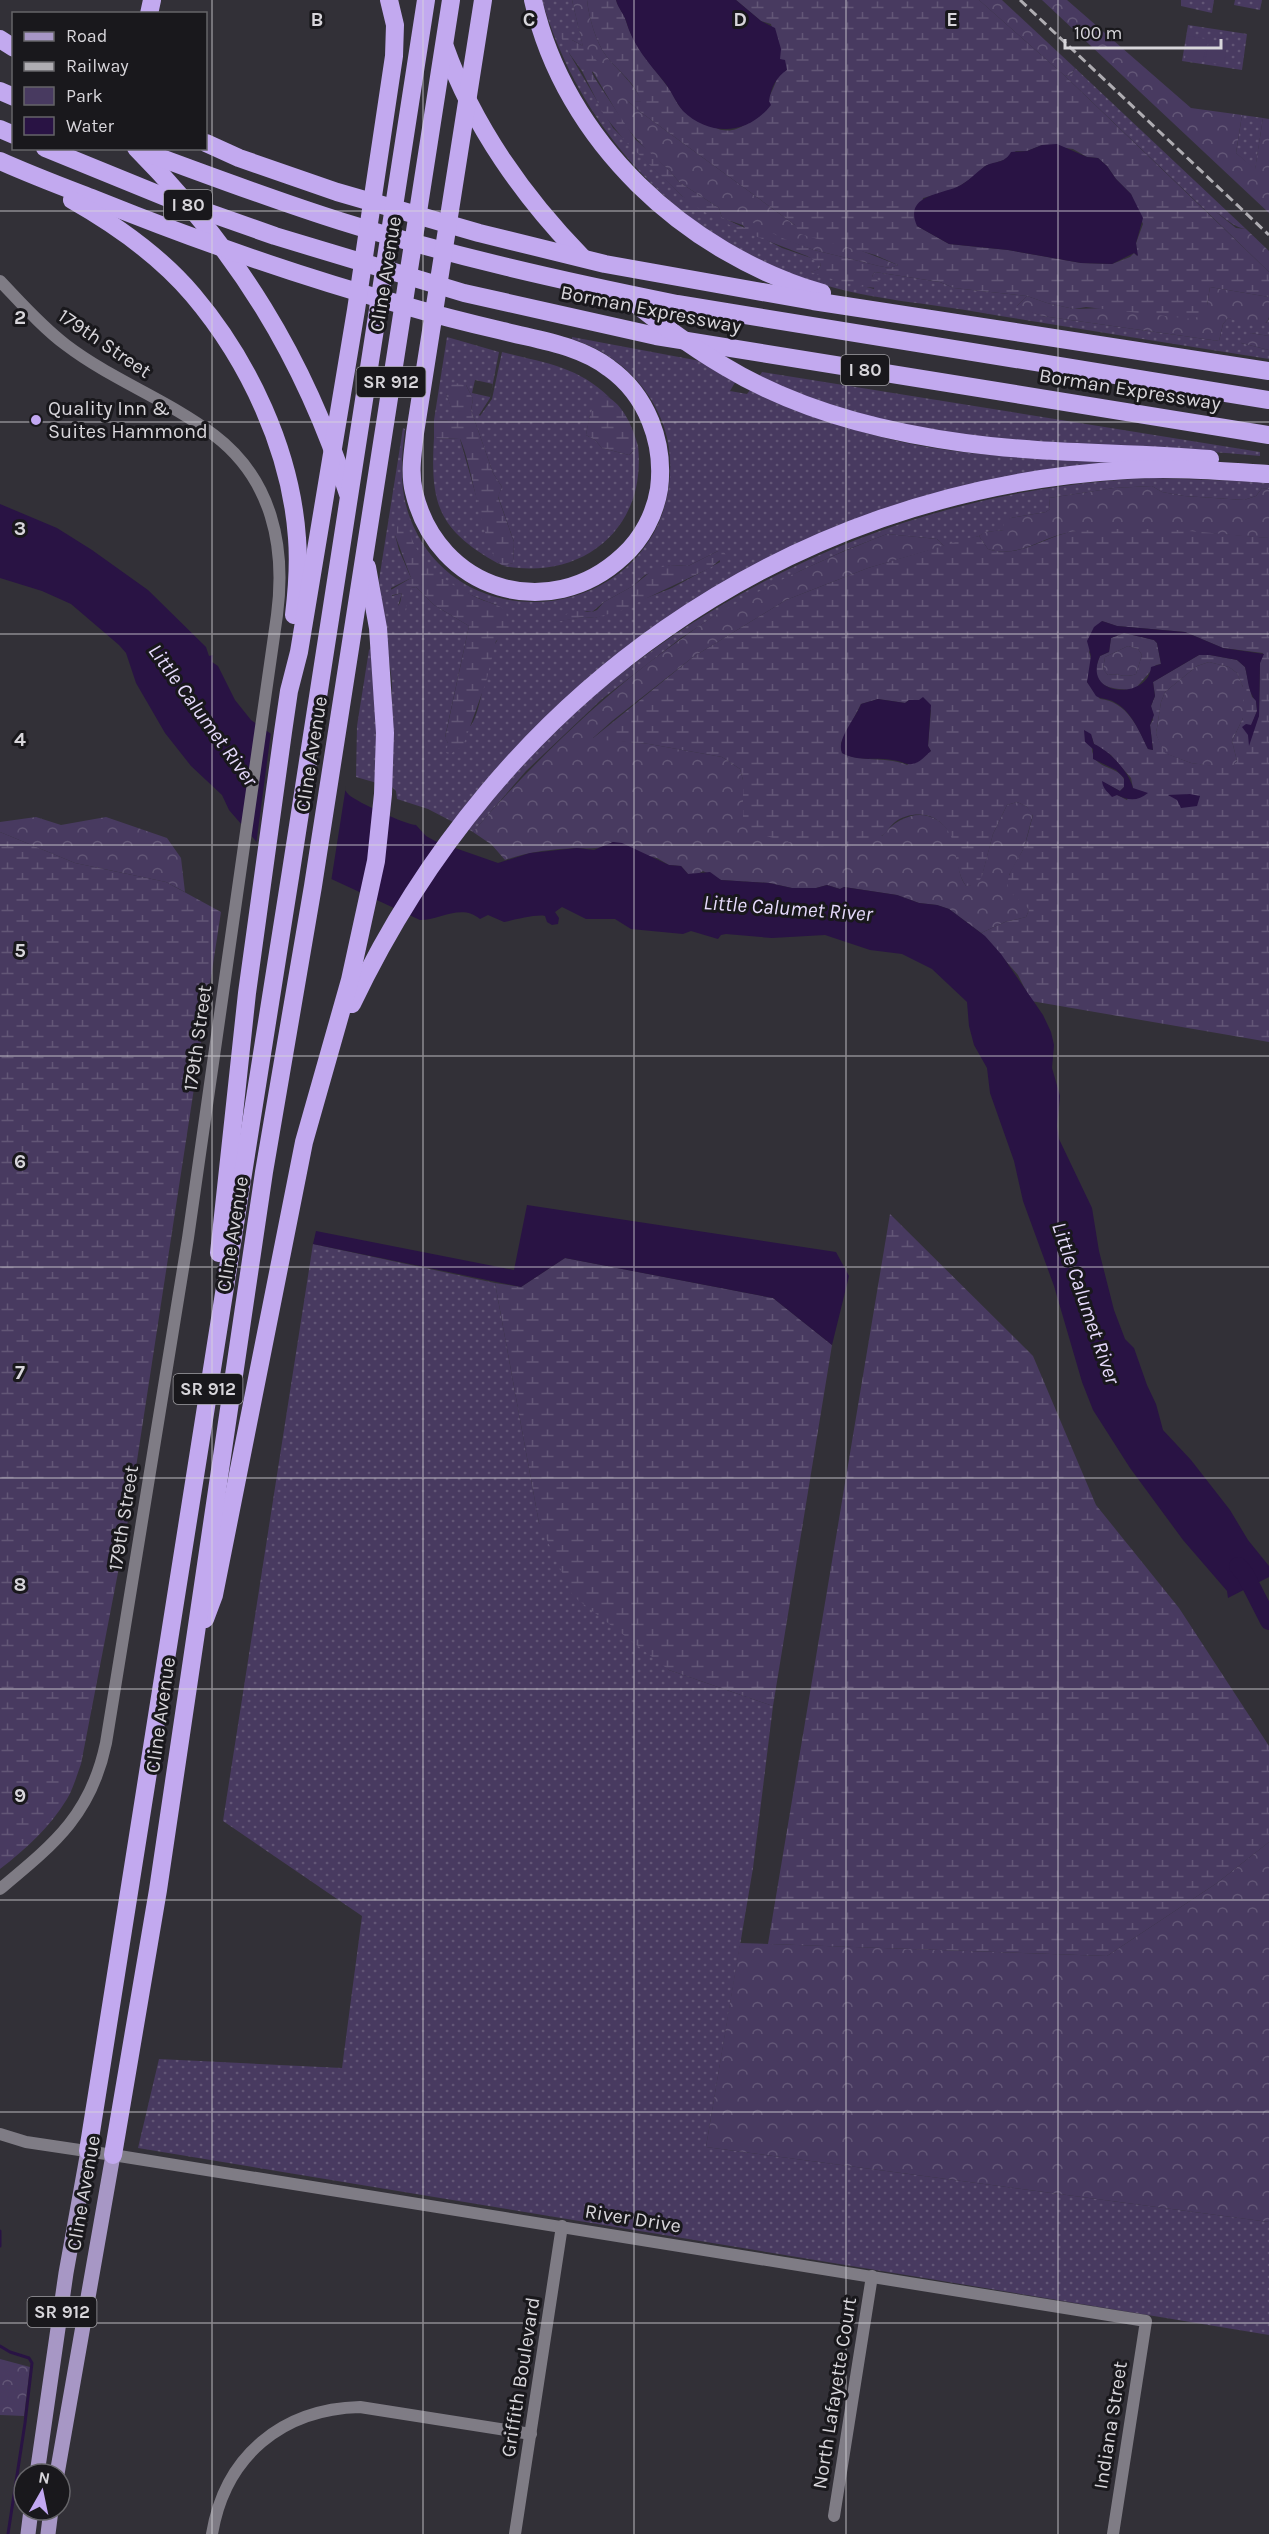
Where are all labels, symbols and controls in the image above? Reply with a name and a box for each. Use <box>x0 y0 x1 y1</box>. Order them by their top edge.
text: B <box>311 8 323 31</box>
text: C <box>523 8 535 31</box>
text: D <box>733 8 747 31</box>
text: E <box>946 8 958 31</box>
legend <box>12 12 207 150</box>
scale bar <box>1065 12 1221 50</box>
text: 100 m <box>1074 22 1122 44</box>
text: Road <box>66 25 107 47</box>
text: Railway <box>66 55 129 77</box>
text: Park <box>66 85 103 107</box>
text: Water <box>66 115 114 137</box>
road number: I 80 <box>164 190 212 220</box>
street label: Cline Avenue <box>365 215 406 334</box>
street label: Borman Expressway <box>559 281 743 338</box>
street label: 179th Street <box>54 304 156 383</box>
text: 2 <box>14 306 26 329</box>
road number: I 80 <box>841 355 889 385</box>
street label: Borman Expressway <box>1037 364 1222 415</box>
road number: SR 912 <box>356 367 426 397</box>
place label: Quality Inn & Suites Hammond <box>48 397 208 443</box>
marker: Quality Inn & Suites Hammond <box>29 413 43 427</box>
text: 3 <box>14 517 26 540</box>
water label: Little Calumet River <box>143 639 263 791</box>
street label: Cline Avenue <box>291 695 332 814</box>
text: 4 <box>14 728 26 751</box>
water label: Little Calumet River <box>702 890 874 926</box>
text: 5 <box>14 939 26 962</box>
street label: 179th Street <box>179 983 216 1093</box>
text: 6 <box>14 1150 26 1173</box>
street label: Cline Avenue <box>212 1175 253 1294</box>
water label: Little Calumet River <box>1047 1219 1125 1388</box>
text: 7 <box>15 1361 25 1384</box>
road number: SR 912 <box>174 1374 242 1404</box>
street label: 179th Street <box>104 1463 143 1573</box>
text: 8 <box>14 1573 26 1596</box>
street label: Cline Avenue <box>141 1656 180 1774</box>
text: 9 <box>14 1784 26 1807</box>
street label: Cline Avenue <box>62 2134 105 2253</box>
street label: River Drive <box>583 2200 683 2237</box>
street label: Griffith Boulevard <box>496 2295 544 2459</box>
street label: North Lafayette Court <box>808 2295 861 2491</box>
road number: SR 912 <box>28 2297 97 2327</box>
street label: Indiana Street <box>1089 2359 1132 2491</box>
north arrow <box>12 2462 72 2522</box>
text: N <box>37 2467 51 2488</box>

